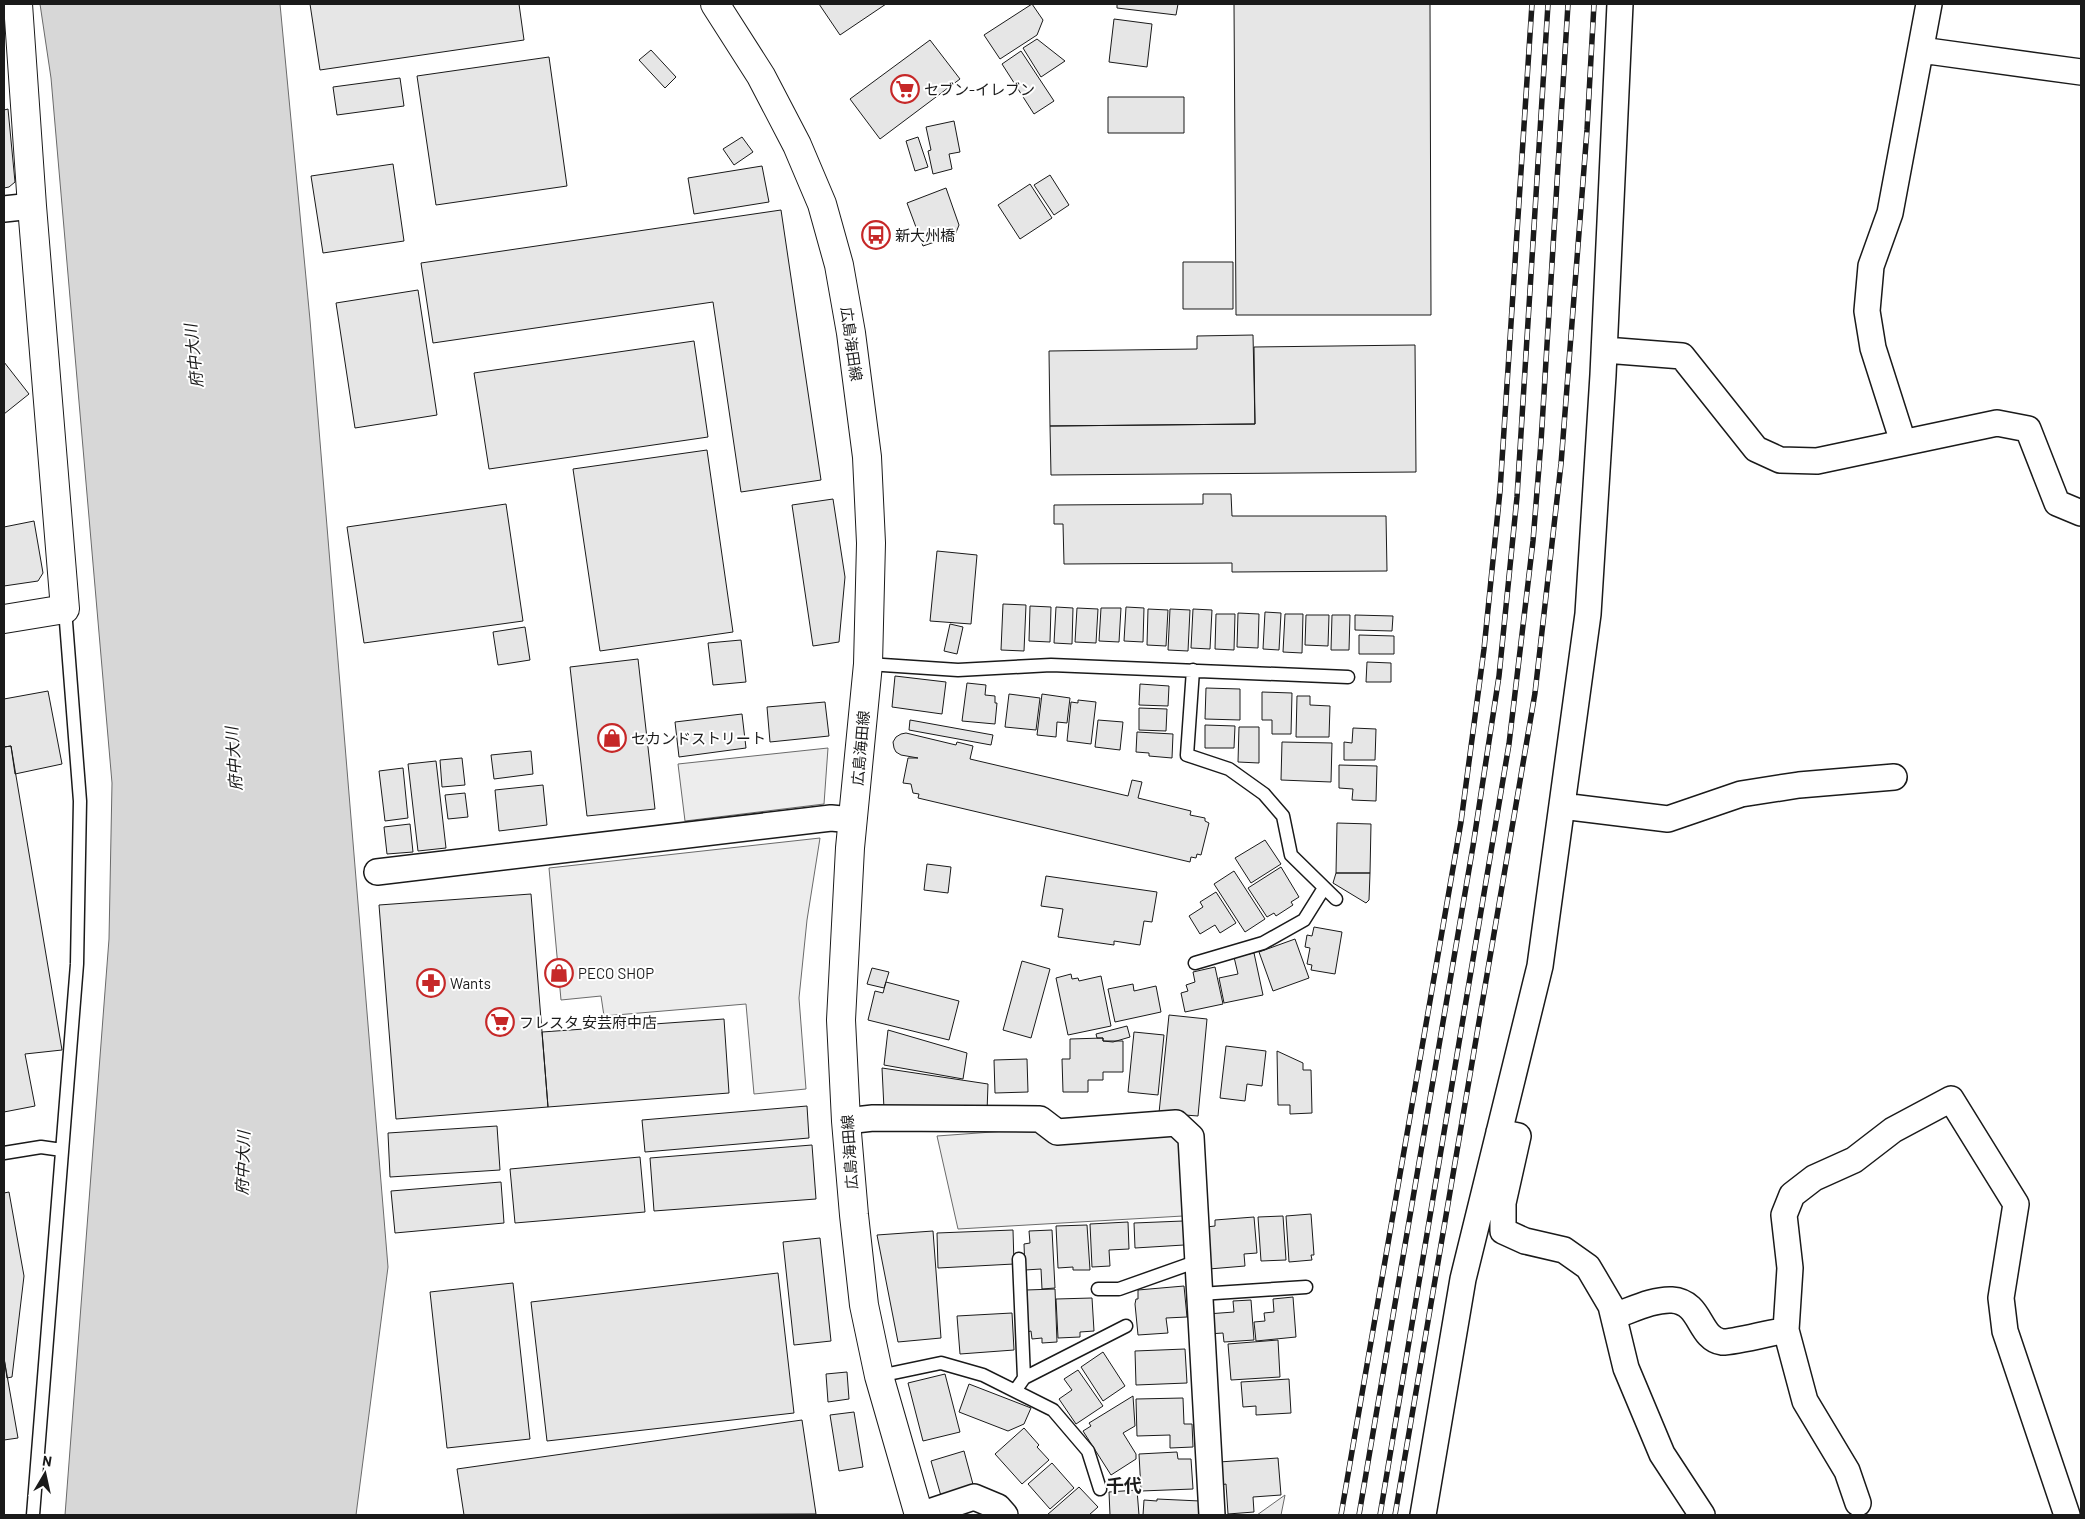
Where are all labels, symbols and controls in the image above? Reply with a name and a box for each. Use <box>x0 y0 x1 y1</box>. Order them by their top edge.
supermarket icon: セブン-イレブン <box>890 74 920 104</box>
place label: セブン-イレブン <box>924 80 1035 98</box>
bus stop icon: 新大州橋 <box>861 220 891 250</box>
place label: 新大州橋 <box>895 226 955 244</box>
street label: 広島海田線 <box>838 306 866 382</box>
water label: 府中大川 <box>180 321 206 389</box>
street label: 広島海田線 <box>848 710 872 786</box>
shop icon: セカンドストリート <box>597 723 627 753</box>
water label: 府中大川 <box>221 724 245 792</box>
place label: セカンドストリート <box>631 729 766 747</box>
shop icon: PECO SHOP <box>544 958 574 988</box>
place label: PECO SHOP <box>578 964 654 982</box>
pharmacy icon: Wants <box>416 968 446 998</box>
place label: Wants <box>450 974 491 992</box>
supermarket icon: フレスタ 安芸府中店 <box>485 1007 515 1037</box>
place label: フレスタ 安芸府中店 <box>519 1013 657 1031</box>
street label: 広島海田線 <box>837 1114 861 1190</box>
water label: 府中大川 <box>231 1129 253 1195</box>
north arrow <box>20 1449 70 1499</box>
text: N <box>41 1452 53 1470</box>
district label: 千代 <box>1106 1474 1142 1496</box>

